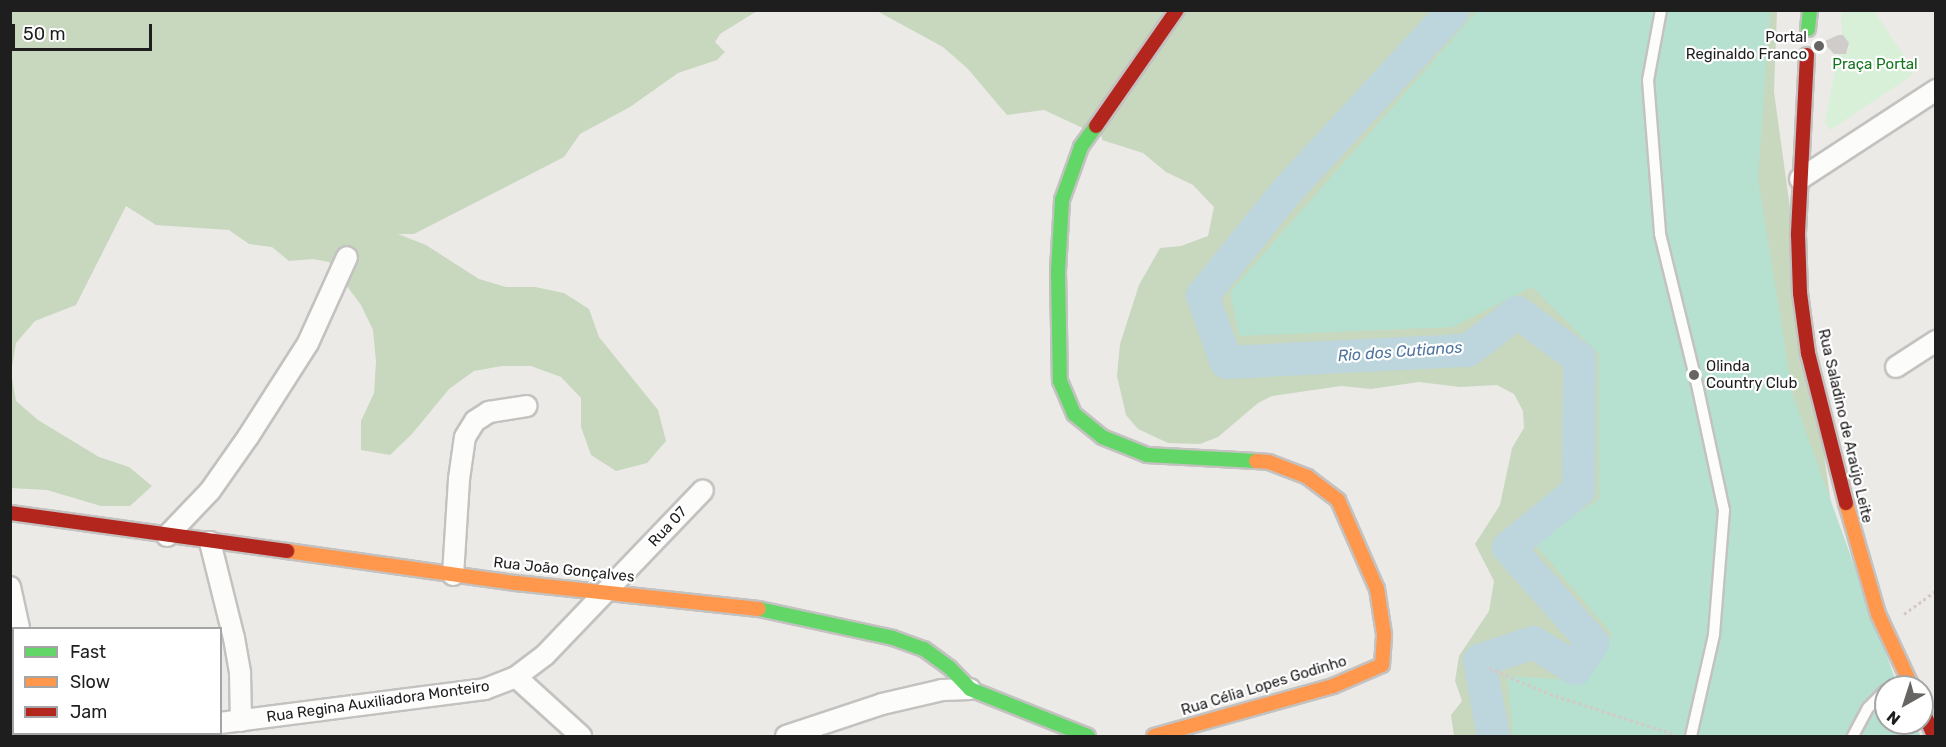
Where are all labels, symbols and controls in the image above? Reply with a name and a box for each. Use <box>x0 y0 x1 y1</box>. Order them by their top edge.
scale bar <box>15 12 154 50</box>
text: 50 m <box>23 23 66 45</box>
place label: Portal Reginaldo Franco <box>1686 28 1807 63</box>
marker: Portal Reginaldo Franco <box>1812 39 1826 53</box>
park label: Praça Portal <box>1832 56 1918 74</box>
street label: Rua Saladino de Araújo Leite <box>1814 327 1876 525</box>
water label: Rio dos Cutianos <box>1337 338 1463 366</box>
place label: Olinda Country Club <box>1706 357 1798 392</box>
marker: Olinda Country Club <box>1687 368 1701 382</box>
street label: Rua 07 <box>645 503 691 551</box>
street label: Rua João Gonçalves <box>493 554 635 586</box>
legend <box>12 627 222 735</box>
text: Fast <box>70 641 106 663</box>
street label: Rua Célia Lopes Godinho <box>1179 652 1349 720</box>
text: Slow <box>70 671 110 693</box>
north arrow <box>1874 675 1934 735</box>
street label: Rua Regina Auxiliadora Monteiro <box>265 677 491 727</box>
text: Jam <box>70 701 107 723</box>
text: N <box>1883 707 1904 729</box>

